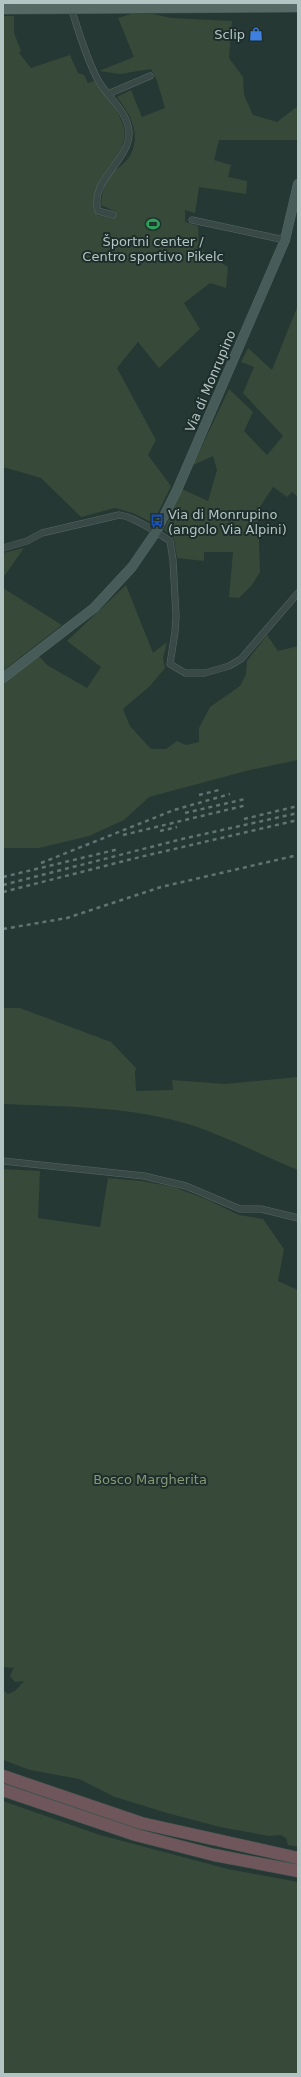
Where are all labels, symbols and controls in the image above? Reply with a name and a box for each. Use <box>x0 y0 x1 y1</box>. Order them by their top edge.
shop icon: Sclip <box>248 26 264 42</box>
place label: Sclip <box>214 27 245 42</box>
sports icon: Športni center / Centro sportivo Pikelc <box>145 216 161 232</box>
place label: Športni center / Centro sportivo Pikelc <box>82 234 224 264</box>
street label: Via di Monrupino <box>182 328 239 434</box>
place label: Via di Monrupino (angolo Via Alpini) <box>168 507 287 537</box>
bus stop icon: Via di Monrupino (angolo Via Alpini) <box>149 513 165 529</box>
park label: Bosco Margherita <box>93 1472 207 1487</box>

